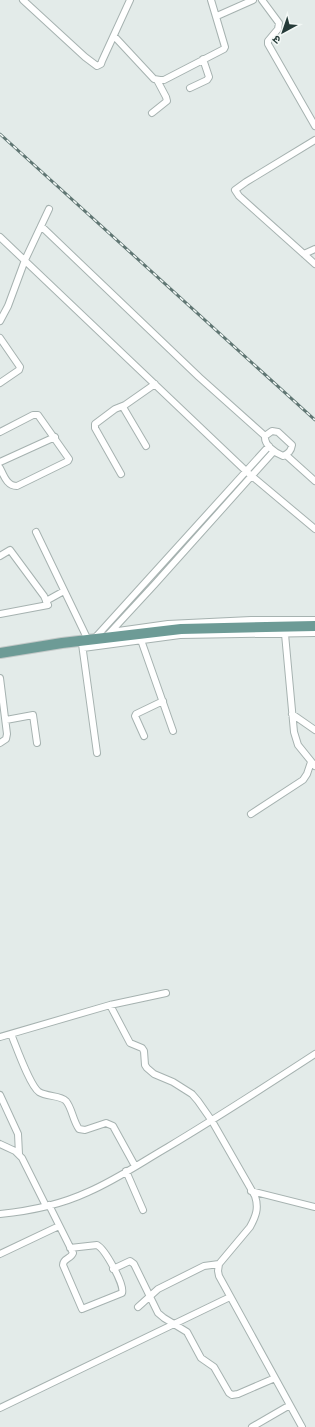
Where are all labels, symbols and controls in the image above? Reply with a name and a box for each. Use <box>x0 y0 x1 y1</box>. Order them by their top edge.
north arrow <box>263 12 303 52</box>
text: उ <box>270 32 284 46</box>

